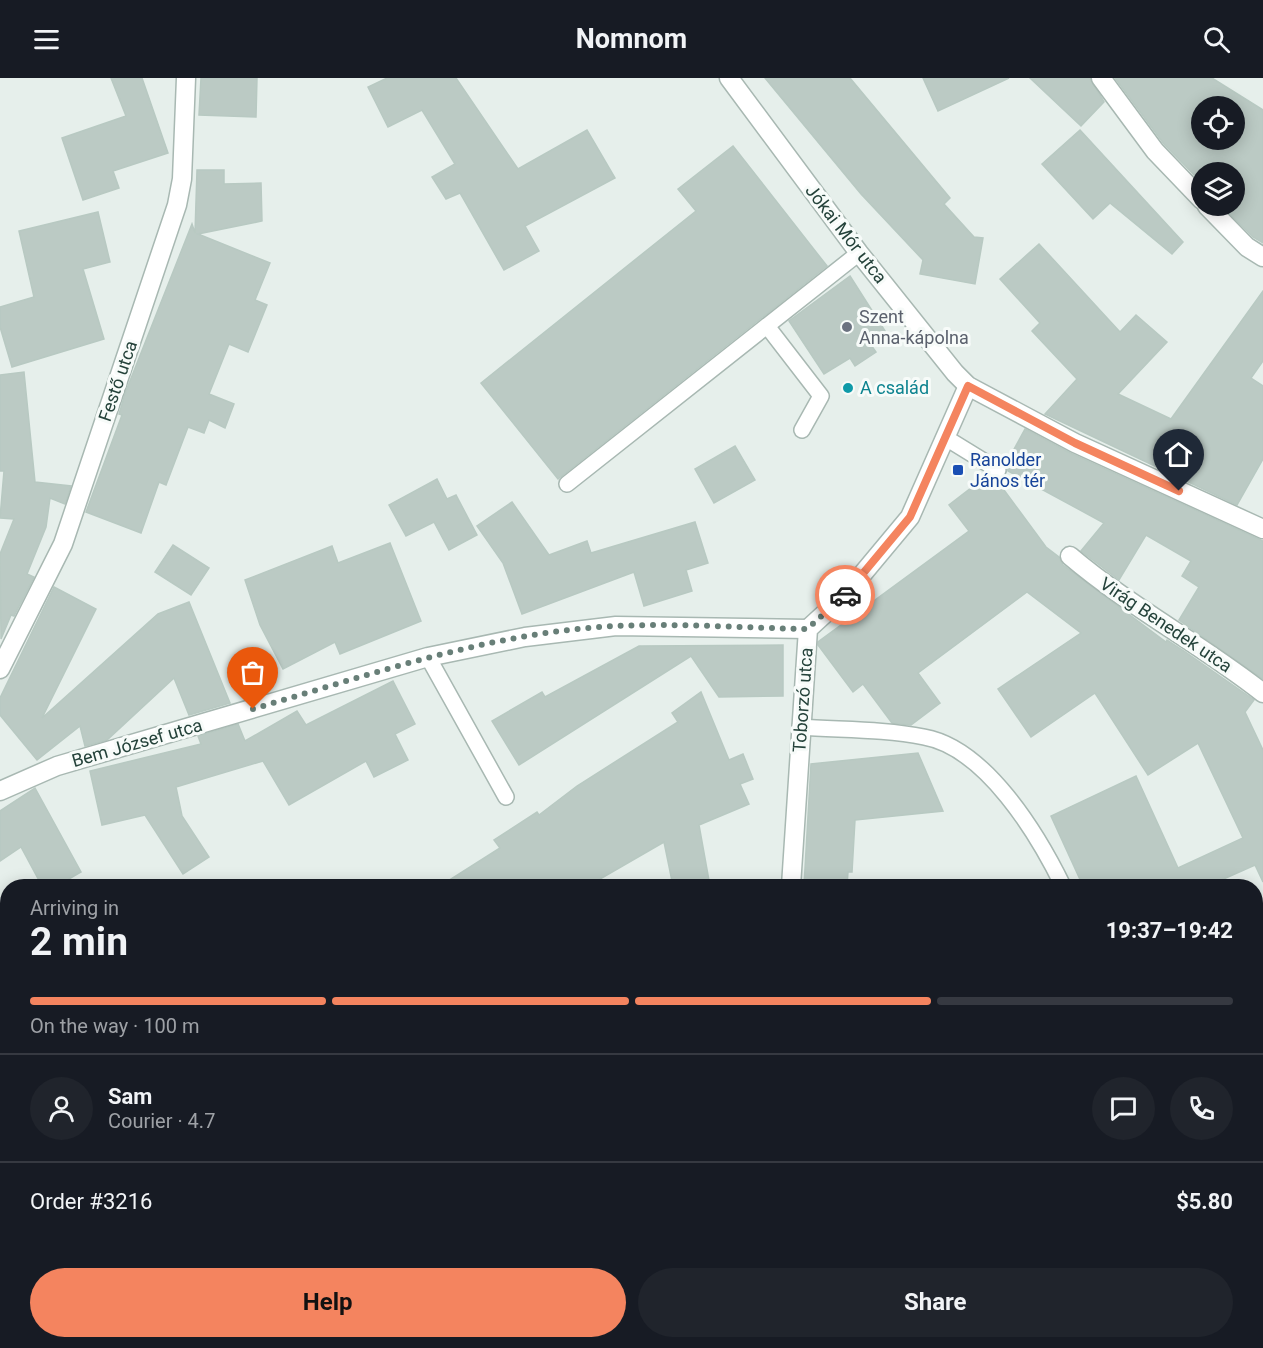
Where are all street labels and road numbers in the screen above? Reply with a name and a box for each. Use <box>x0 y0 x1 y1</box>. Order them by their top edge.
street label: Jókai Mór utca <box>801 180 891 287</box>
street label: Festő utca <box>94 338 141 424</box>
street label: Virág Benedek utca <box>1096 573 1236 676</box>
street label: Toborzó utca <box>788 647 817 753</box>
street label: Bem József utca <box>69 714 204 771</box>

